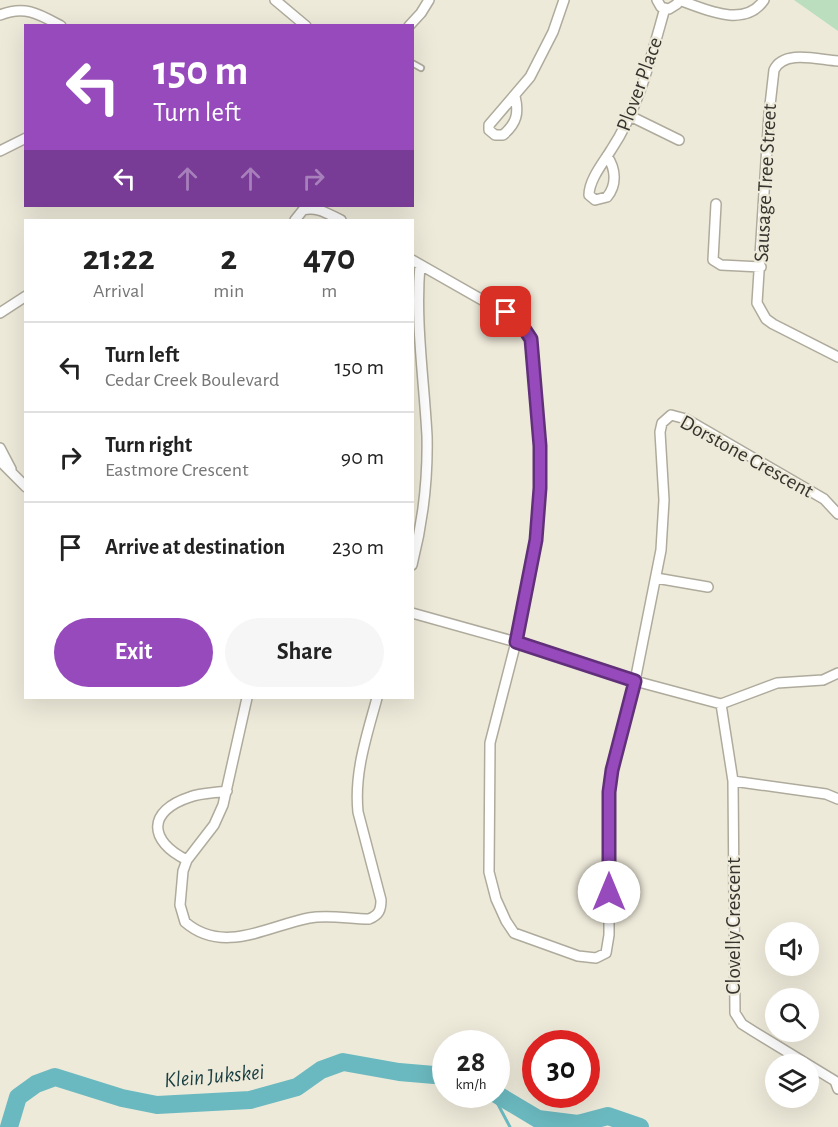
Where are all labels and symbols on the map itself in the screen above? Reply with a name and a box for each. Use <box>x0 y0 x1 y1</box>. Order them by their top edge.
street label: Plover Place <box>613 34 666 134</box>
street label: Sausage Tree Street <box>751 103 780 263</box>
pin <box>480 286 531 337</box>
street label: Dorstone Crescent <box>677 411 817 502</box>
street label: Clovelly Crescent <box>723 857 744 995</box>
position arrow <box>577 860 641 924</box>
speed limit sign: 30 <box>522 1030 600 1108</box>
water label: Klein Jukskei <box>163 1061 265 1091</box>

